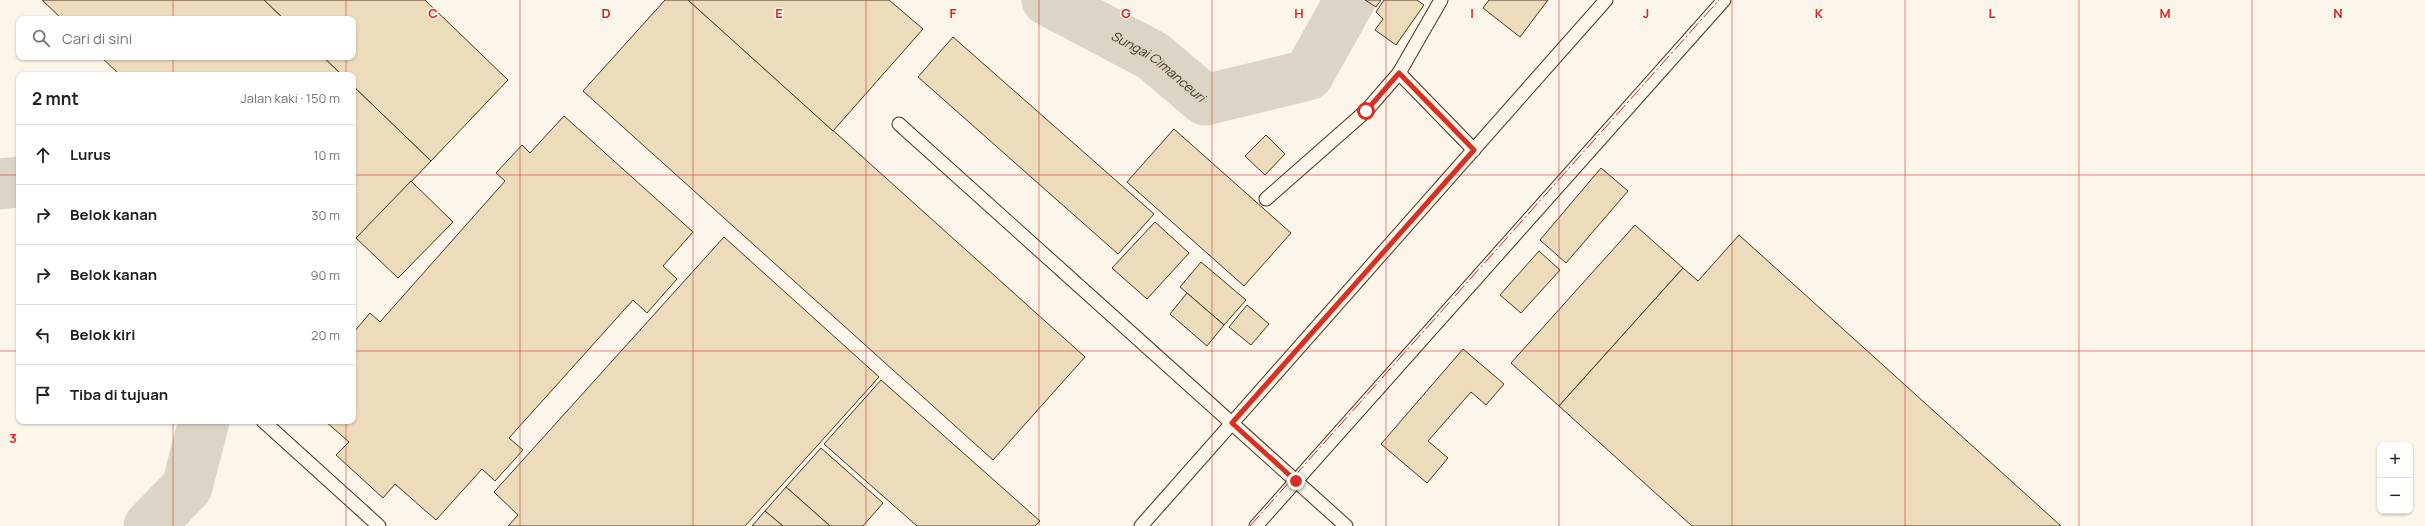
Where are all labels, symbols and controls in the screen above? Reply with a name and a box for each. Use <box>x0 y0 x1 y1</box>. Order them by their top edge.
text: C <box>428 4 438 22</box>
text: D <box>601 4 611 22</box>
text: E <box>775 4 783 22</box>
text: F <box>950 4 957 22</box>
text: G <box>1121 4 1131 22</box>
text: H <box>1294 4 1304 22</box>
text: I <box>1470 4 1474 22</box>
text: J <box>1643 4 1649 22</box>
text: K <box>1815 4 1824 22</box>
text: L <box>1989 4 1996 22</box>
text: M <box>2159 4 2171 22</box>
text: N <box>2333 4 2343 22</box>
search box <box>16 16 356 60</box>
water label: Sungai Cimanceuri <box>1108 26 1211 107</box>
icon: search <box>30 27 52 49</box>
text: Cari di sini <box>62 28 132 49</box>
text: 2 mnt <box>32 87 79 110</box>
text: Jalan kaki · 150 m <box>241 89 340 107</box>
route start <box>1357 102 1375 120</box>
icon: ahead <box>32 144 54 166</box>
text: Lurus <box>70 144 111 165</box>
text: 10 m <box>313 146 340 164</box>
icon: right <box>32 204 54 226</box>
text: Belok kanan <box>70 204 157 225</box>
text: 30 m <box>311 206 340 224</box>
icon: right <box>32 264 54 286</box>
text: Belok kanan <box>70 264 157 285</box>
text: 90 m <box>310 266 340 284</box>
icon: left <box>32 324 54 346</box>
text: Belok kiri <box>70 324 136 345</box>
text: 20 m <box>311 326 340 344</box>
icon: arrive <box>32 384 54 406</box>
text: Tiba di tujuan <box>70 384 168 405</box>
text: 3 <box>9 429 17 447</box>
map controls <box>2377 442 2413 514</box>
button: + <box>2377 442 2413 478</box>
route end <box>1287 472 1305 490</box>
button: − <box>2377 478 2413 514</box>

